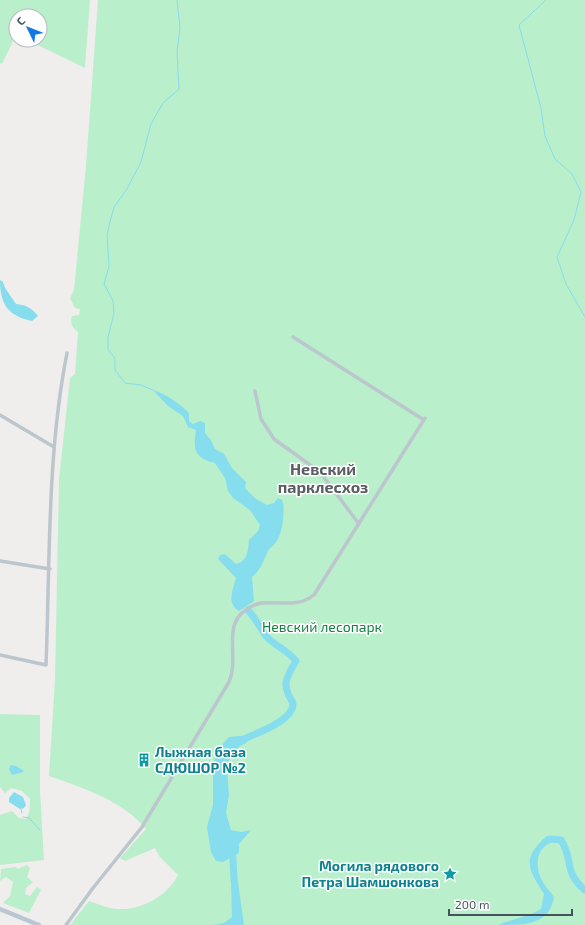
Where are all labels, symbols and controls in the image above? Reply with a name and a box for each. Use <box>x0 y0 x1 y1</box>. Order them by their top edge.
north arrow <box>8 8 48 48</box>
text: С <box>13 14 28 28</box>
district label: Невский парклесхоз <box>278 459 368 496</box>
park label: Невский лесопарк <box>262 618 383 635</box>
place label: Лыжная база СДЮШОР №2 <box>155 743 246 776</box>
building icon: Лыжная база СДЮШОР №2 <box>136 752 152 768</box>
place label: Могила рядового Петра Шамшонкова <box>302 857 439 890</box>
place icon: Могила рядового Петра Шамшонкова <box>442 866 458 882</box>
scale bar <box>449 891 572 917</box>
text: 200 m <box>455 897 489 911</box>

